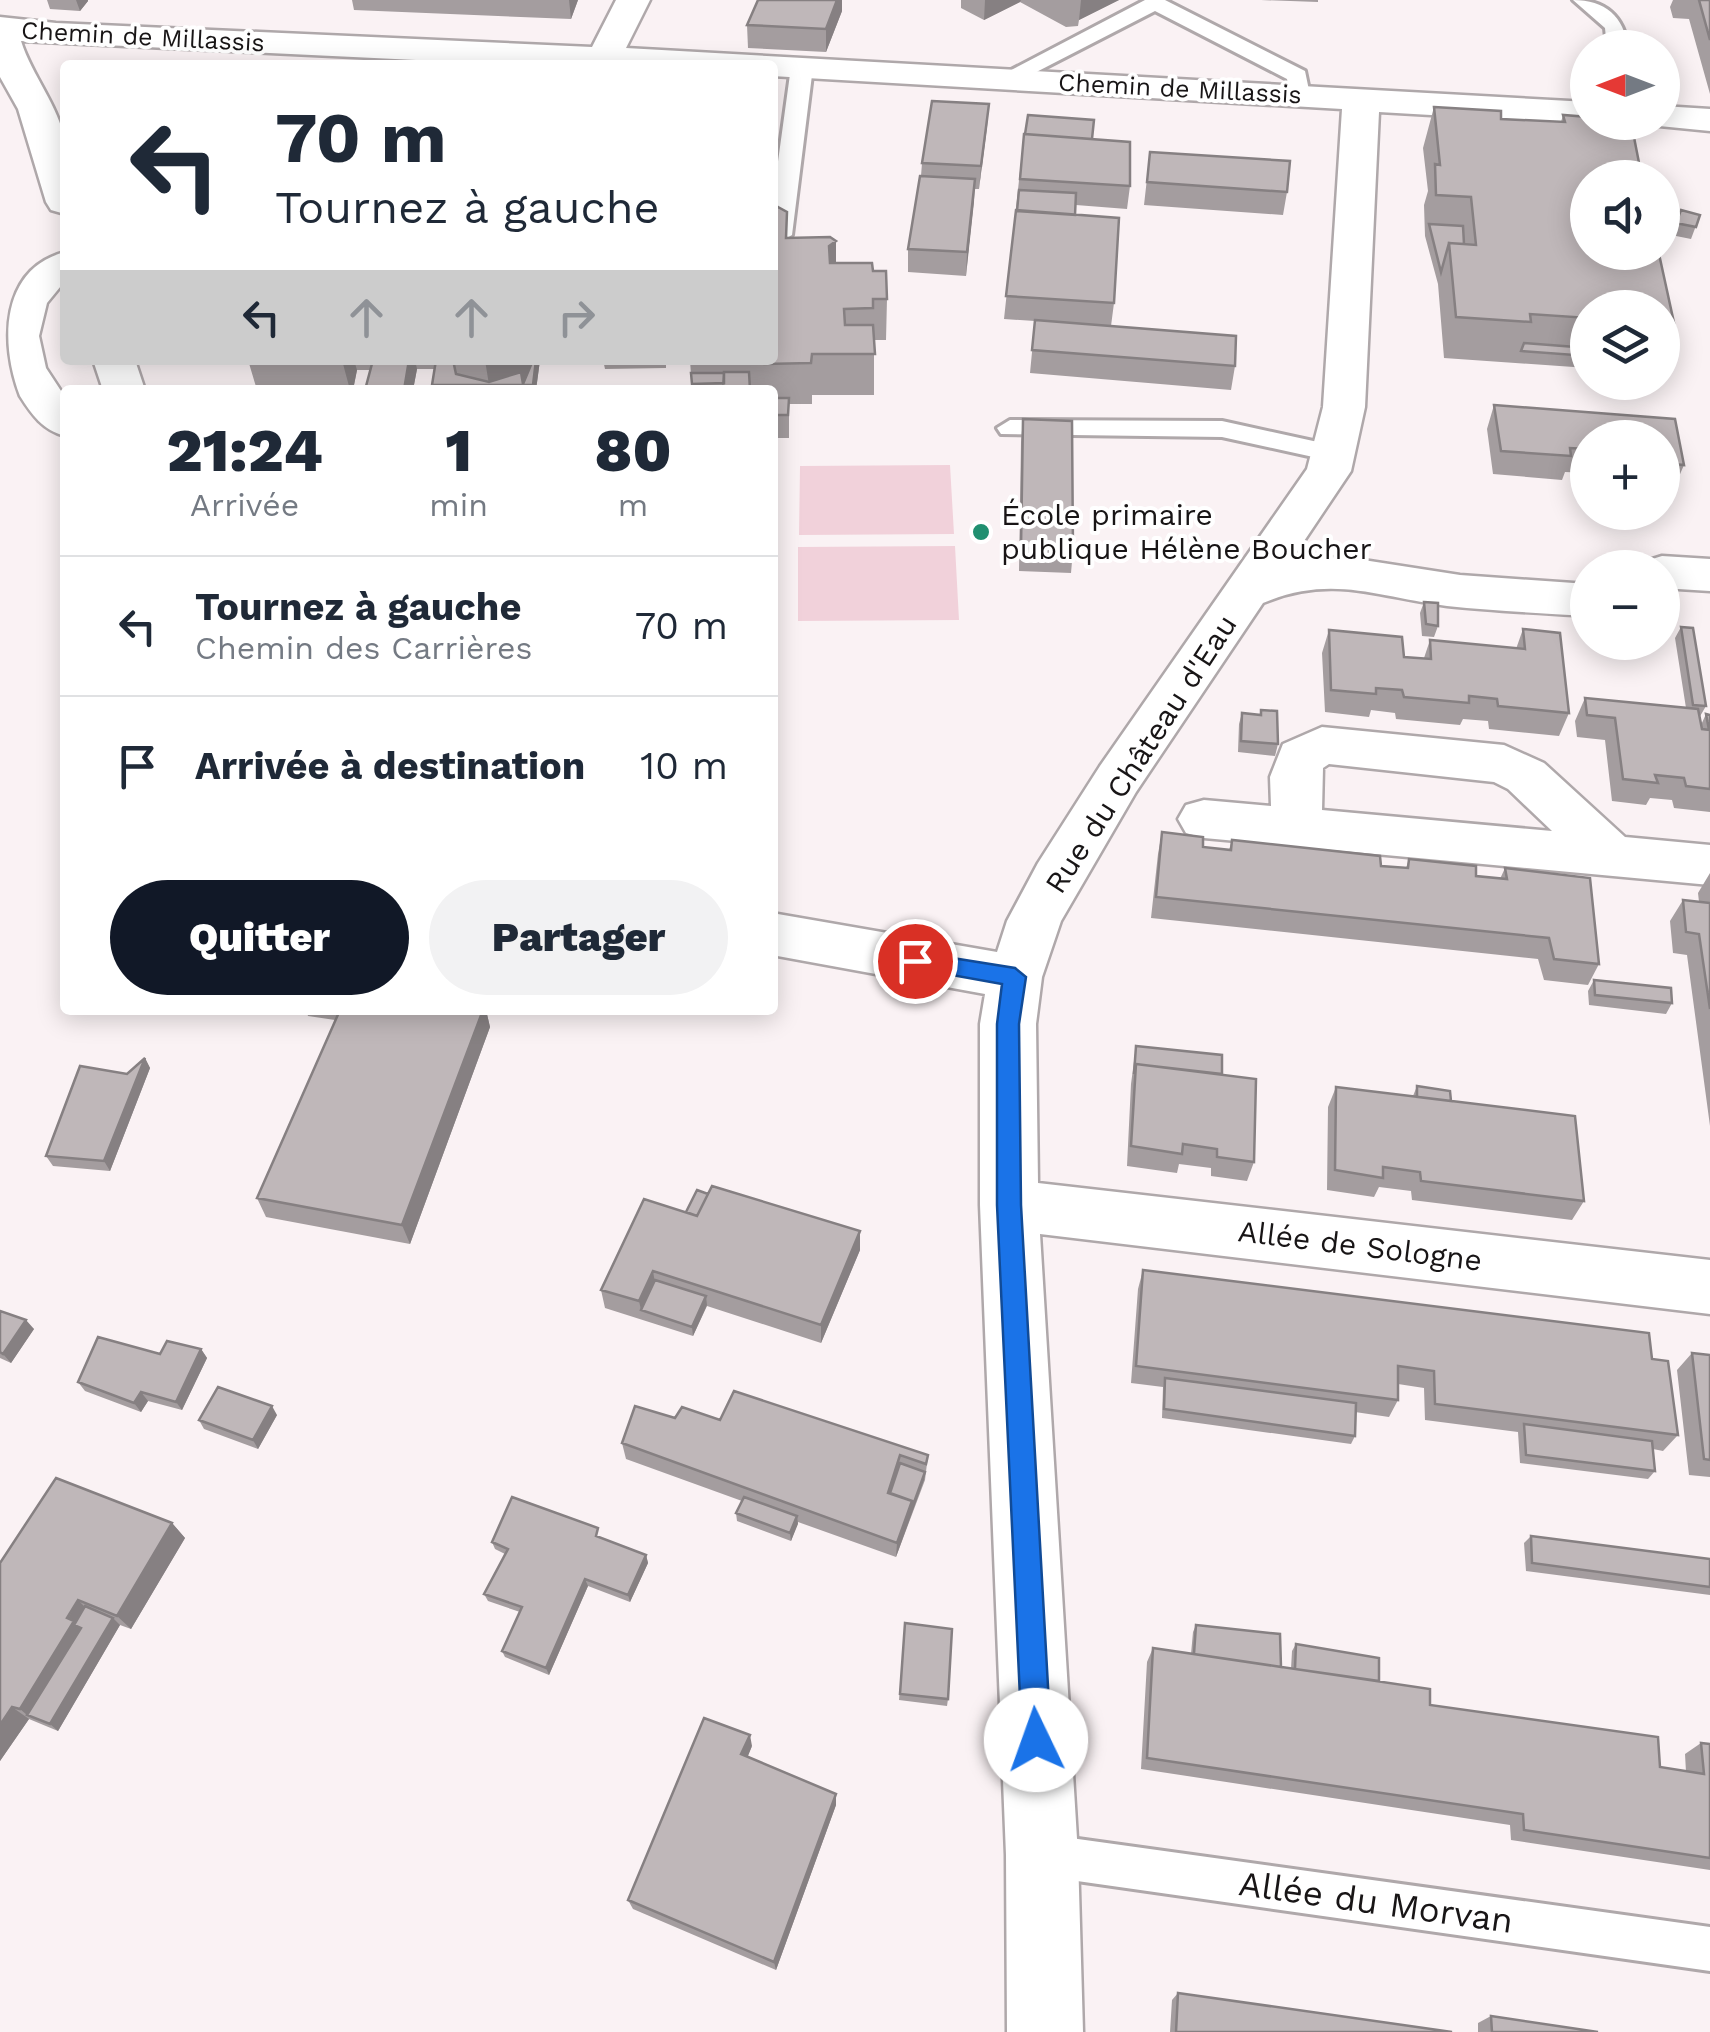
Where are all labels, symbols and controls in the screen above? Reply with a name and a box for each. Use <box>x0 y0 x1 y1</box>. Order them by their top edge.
street label: Chemin de Millassis <box>20 16 265 57</box>
north arrow <box>1570 30 1680 140</box>
map controls <box>1570 30 1680 660</box>
street label: Chemin de Millassis <box>1057 68 1302 109</box>
text: 70 m <box>275 97 447 179</box>
icon: left <box>110 100 240 230</box>
button: sound <box>1570 160 1680 270</box>
text: Tournez à gauche <box>275 181 660 234</box>
icon: left <box>234 290 289 345</box>
icon: ahead <box>339 290 394 345</box>
icon: ahead <box>444 290 499 345</box>
icon: right <box>549 290 604 345</box>
button: layers <box>1570 290 1680 400</box>
text: 21:24 <box>166 415 323 486</box>
text: 1 <box>445 415 472 486</box>
text: 80 <box>595 415 671 486</box>
button: + <box>1570 420 1680 530</box>
text: Arrivée <box>190 486 299 524</box>
text: min <box>429 486 488 524</box>
text: m <box>618 486 648 524</box>
place label: École primaire publique Hélène Boucher <box>1001 497 1372 566</box>
marker: École primaire publique Hélène Boucher <box>970 521 992 543</box>
button: − <box>1570 550 1680 660</box>
text: Tournez à gauche <box>195 585 521 629</box>
icon: left <box>110 599 165 654</box>
text: 70 m <box>635 604 728 648</box>
street label: Rue du Château d'Eau <box>1037 608 1244 899</box>
text: Chemin des Carrières <box>195 629 532 667</box>
icon: arrive <box>110 739 165 794</box>
text: Arrivée à destination <box>195 744 585 788</box>
text: 10 m <box>640 744 728 788</box>
button: Quitter <box>110 880 409 995</box>
button: Partager <box>429 880 728 995</box>
pin <box>873 919 958 1004</box>
icon: arrive <box>888 934 943 989</box>
street label: Allée de Sologne <box>1236 1213 1484 1278</box>
position arrow <box>984 1688 1088 1792</box>
street label: Allée du Morvan <box>1236 1862 1516 1942</box>

